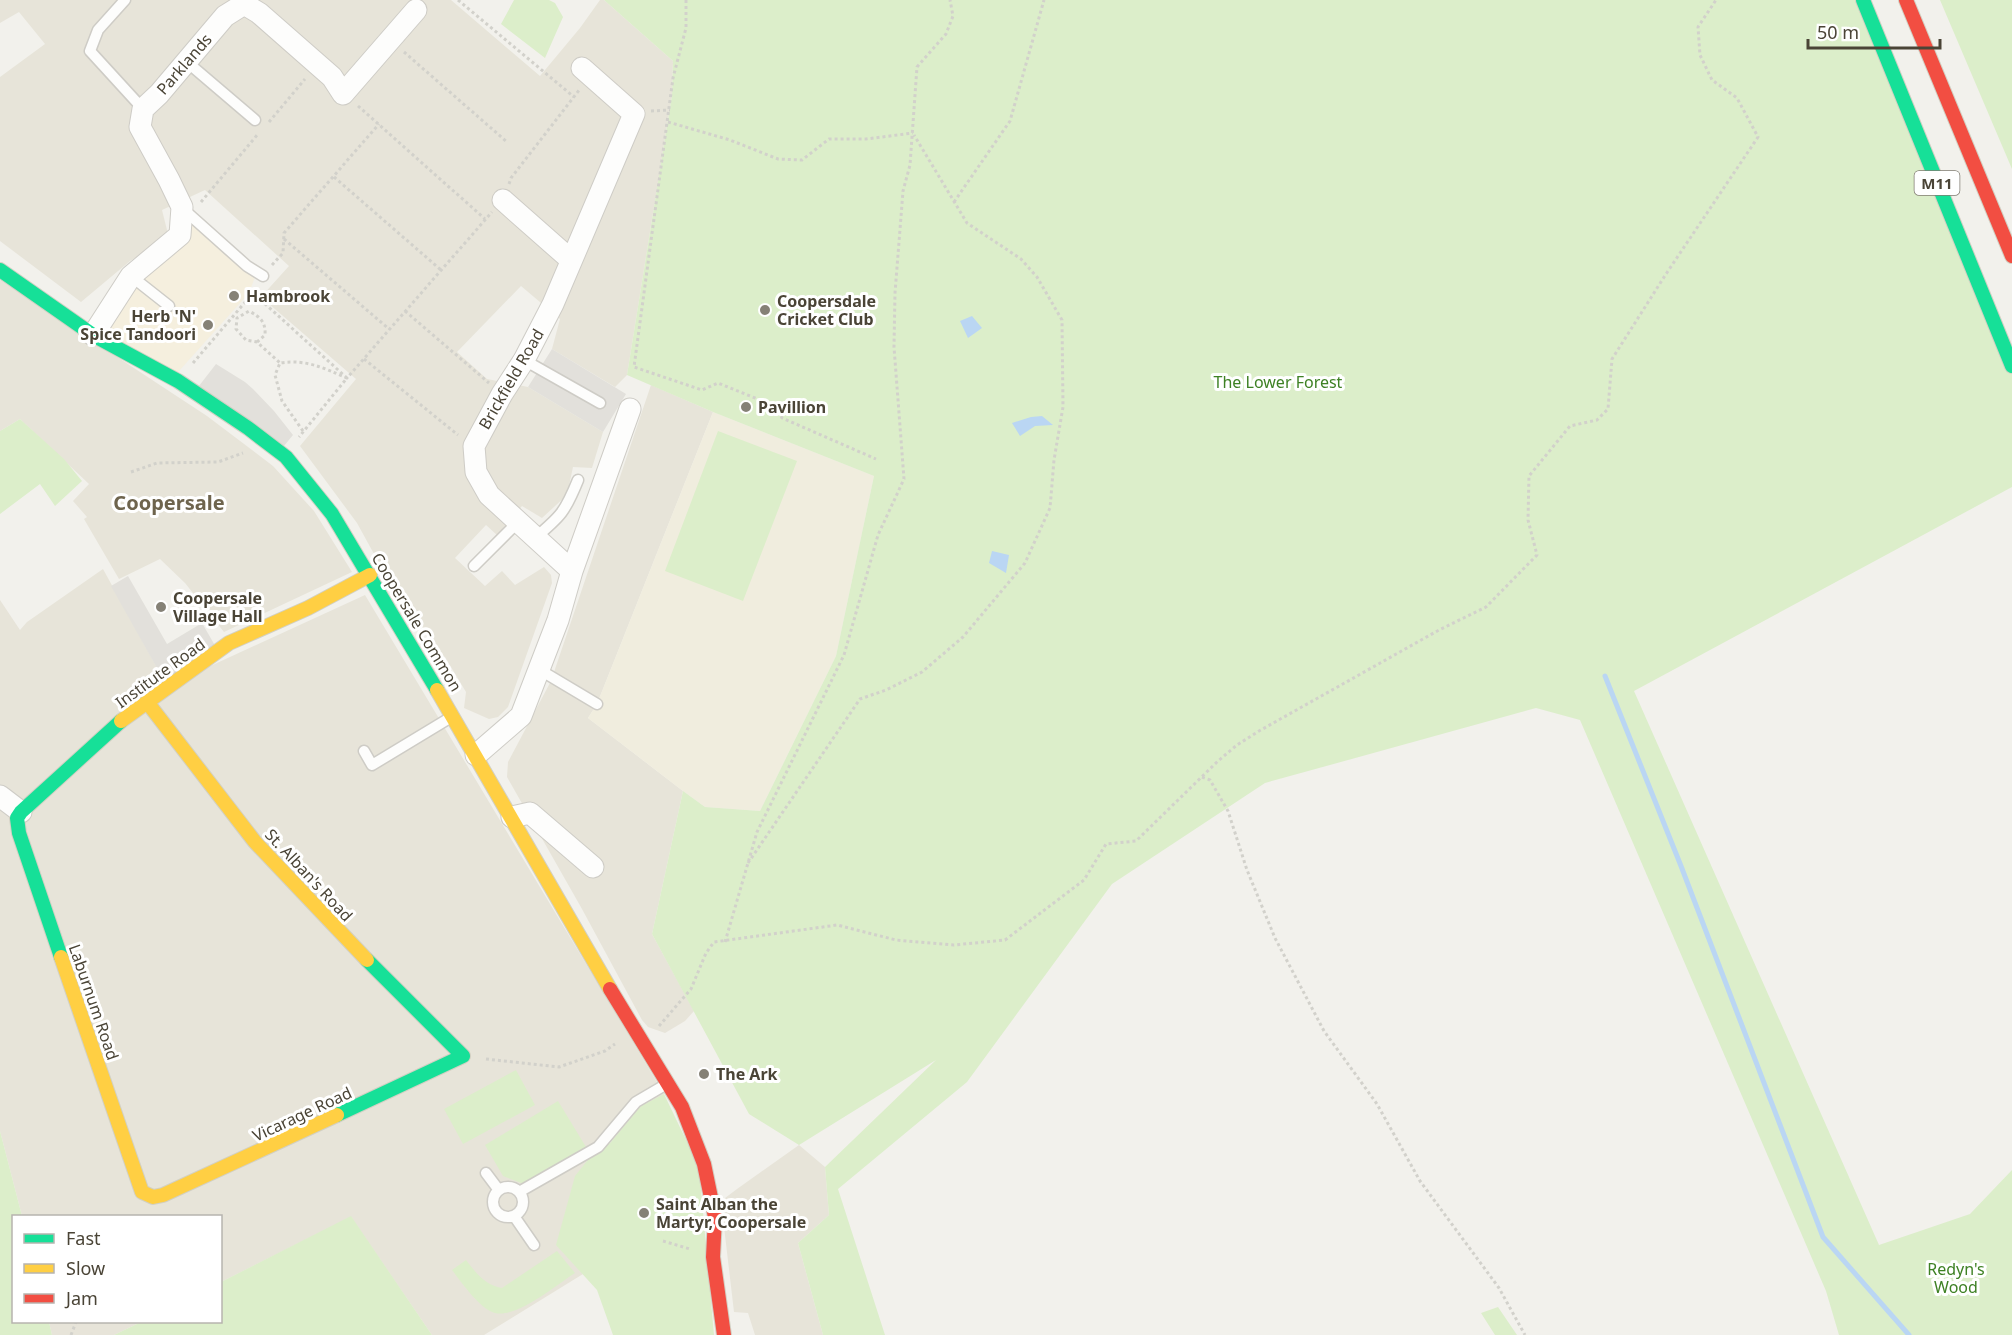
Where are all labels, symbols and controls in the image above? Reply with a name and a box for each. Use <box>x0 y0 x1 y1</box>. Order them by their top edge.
scale bar <box>1808 12 1940 50</box>
text: 50 m <box>1817 20 1859 44</box>
street label: Parklands <box>151 29 217 99</box>
road number: M11 <box>1914 171 1960 195</box>
place label: Hambrook <box>246 285 330 307</box>
marker: Hambrook <box>227 289 241 303</box>
place label: Coopersdale Cricket Club <box>777 290 876 330</box>
marker: Coopersdale Cricket Club <box>758 303 772 317</box>
place label: Herb 'N' Spice Tandoori <box>80 305 196 345</box>
marker: Herb 'N' Spice Tandoori <box>201 318 215 332</box>
street label: Brickfield Road <box>473 325 549 433</box>
park label: The Lower Forest <box>1214 371 1343 393</box>
place label: Pavillion <box>758 396 826 418</box>
marker: Pavillion <box>739 400 753 414</box>
district label: Coopersale <box>113 489 225 516</box>
street label: Coopersale Common <box>367 549 467 695</box>
place label: Coopersale Village Hall <box>173 587 263 627</box>
marker: Coopersale Village Hall <box>154 600 168 614</box>
street label: Institute Road <box>111 633 209 713</box>
street label: St. Alban's Road <box>260 824 358 926</box>
street label: Laburnum Road <box>64 941 124 1063</box>
place label: The Ark <box>716 1063 778 1085</box>
marker: The Ark <box>697 1067 711 1081</box>
street label: Vicarage Road <box>249 1081 355 1147</box>
place label: Saint Alban the Martyr, Coopersale <box>656 1193 806 1233</box>
marker: Saint Alban the Martyr, Coopersale <box>637 1206 651 1220</box>
legend <box>12 1215 222 1323</box>
text: Fast <box>66 1226 101 1250</box>
text: Slow <box>66 1256 105 1280</box>
park label: Redyn's Wood <box>1927 1258 1985 1298</box>
text: Jam <box>64 1286 98 1310</box>

